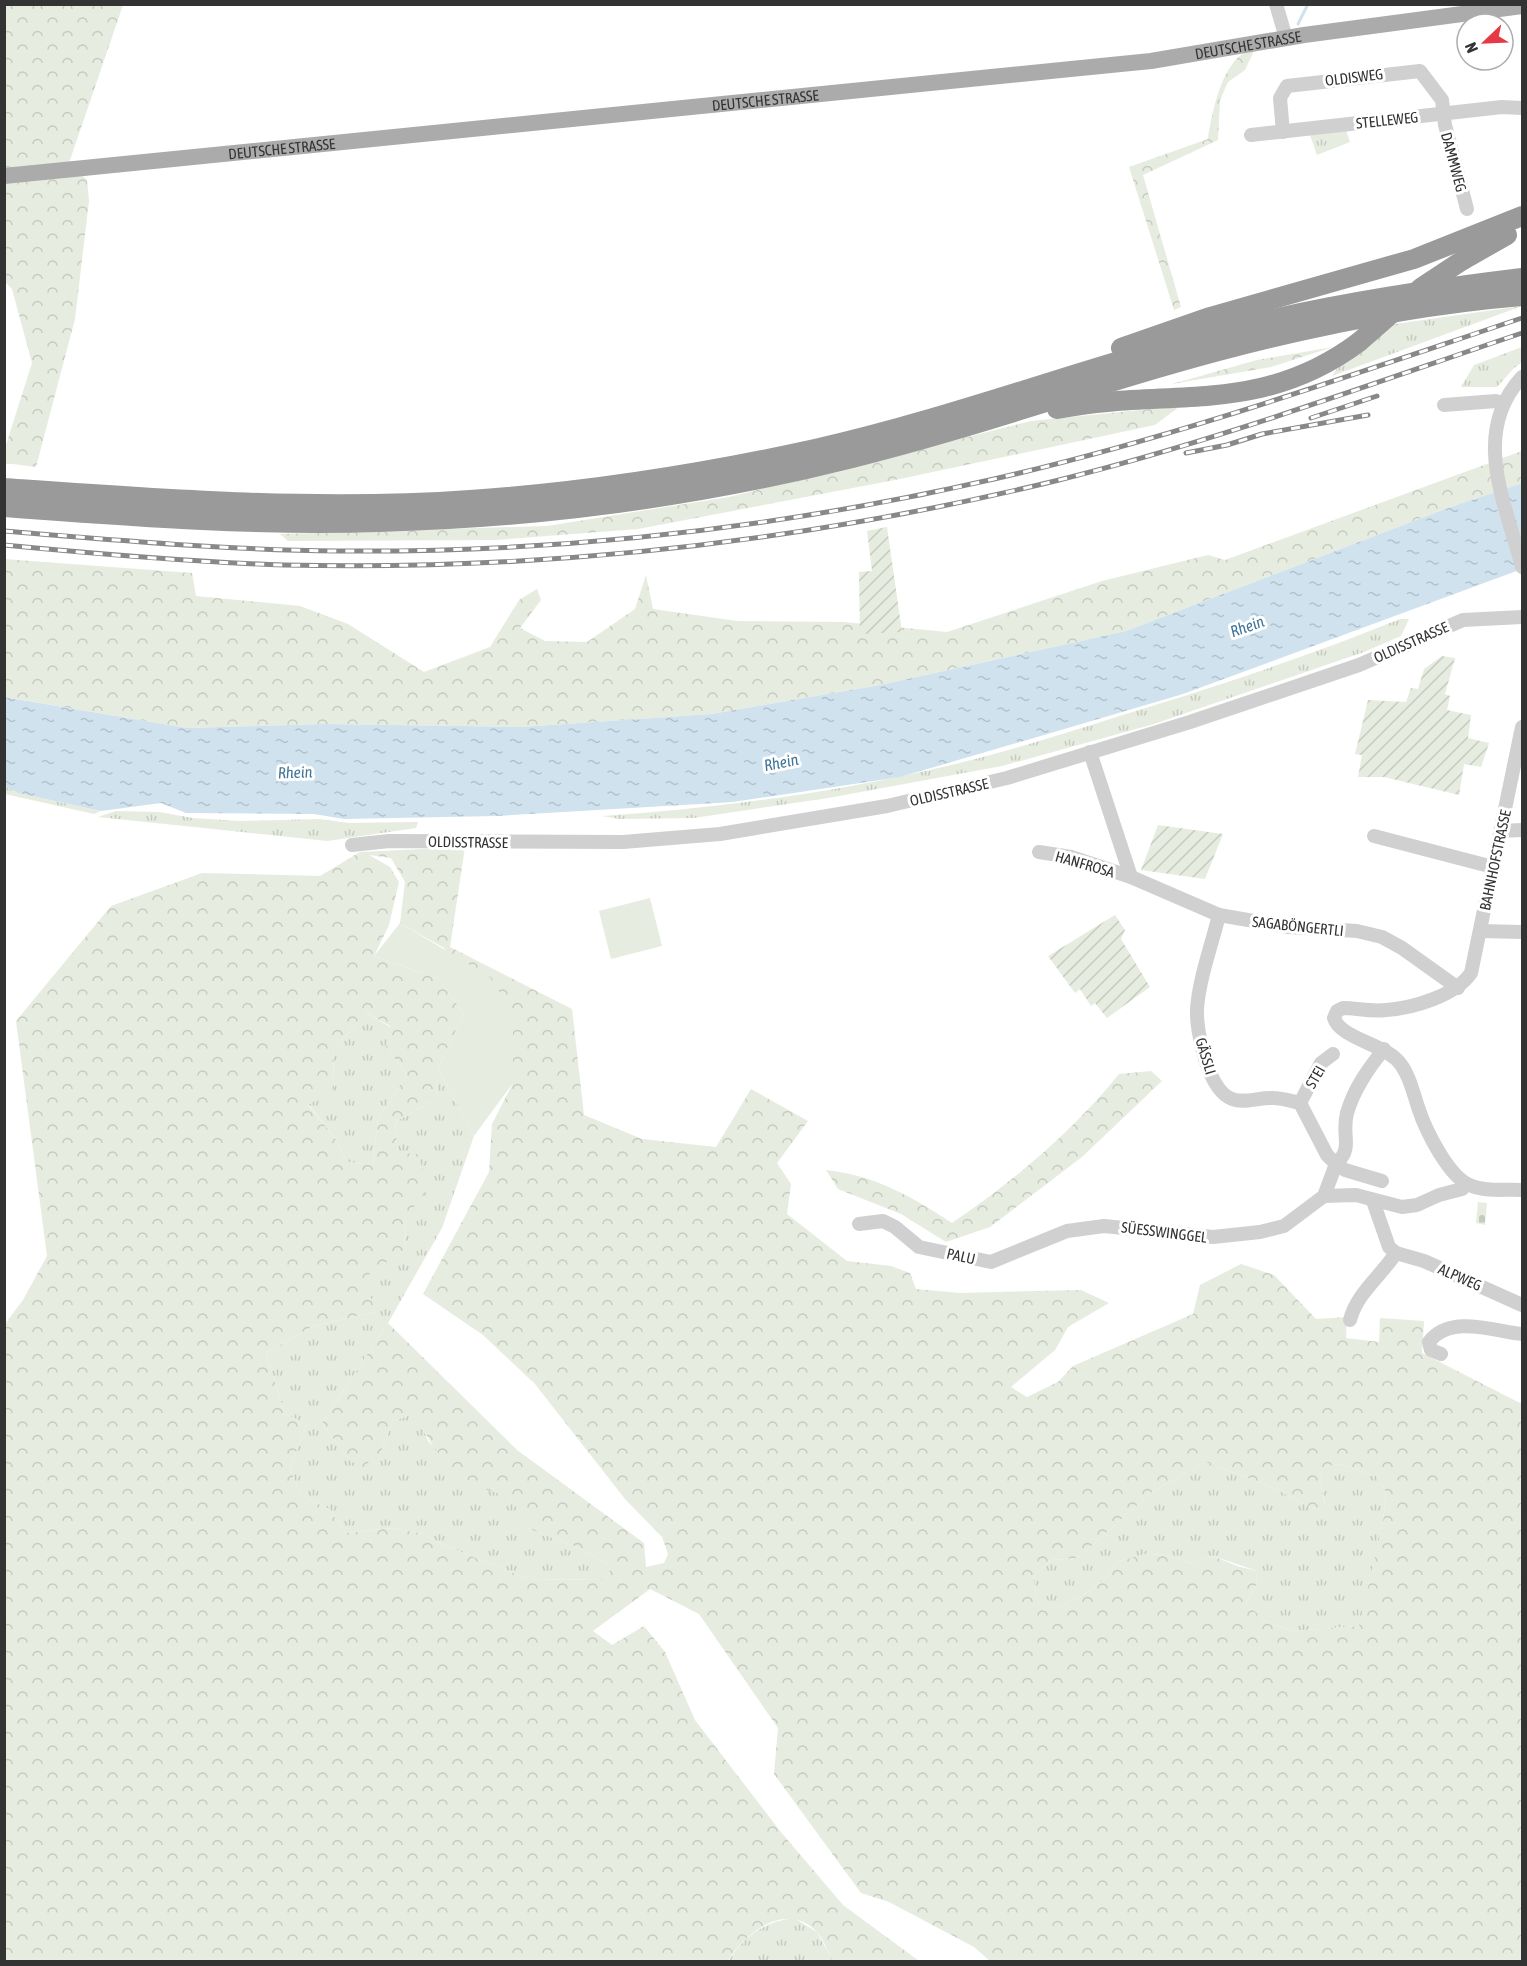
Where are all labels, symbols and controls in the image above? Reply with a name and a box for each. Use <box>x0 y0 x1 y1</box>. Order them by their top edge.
north arrow <box>1455 12 1515 72</box>
street label: DEUTSCHE STRASSE <box>1194 27 1303 62</box>
text: N <box>1461 40 1481 56</box>
street label: OLDISWEG <box>1324 65 1384 89</box>
street label: DEUTSCHE STRASSE <box>711 86 820 113</box>
street label: STELLEWEG <box>1355 108 1419 132</box>
street label: DAMMWEG <box>1438 130 1470 194</box>
street label: DEUTSCHE STRASSE <box>227 134 336 162</box>
water label: Rhein <box>1228 612 1266 640</box>
street label: OLDISSTRASSE <box>1371 618 1451 666</box>
water label: Rhein <box>762 750 800 774</box>
water label: Rhein <box>277 762 313 782</box>
street label: OLDISSTRASSE <box>908 775 990 809</box>
street label: BAHNHOFSTRASSE <box>1476 808 1514 912</box>
street label: OLDISSTRASSE <box>428 833 509 851</box>
street label: HANFROSA <box>1053 847 1117 881</box>
street label: SAGABÖNGERTLI <box>1251 913 1345 939</box>
street label: GÄSSLI <box>1192 1036 1220 1076</box>
street label: STEI <box>1302 1063 1328 1091</box>
street label: SÜESSWINGGEL <box>1120 1218 1208 1246</box>
street label: PALU <box>945 1244 977 1268</box>
street label: ALPWEG <box>1436 1260 1484 1294</box>

